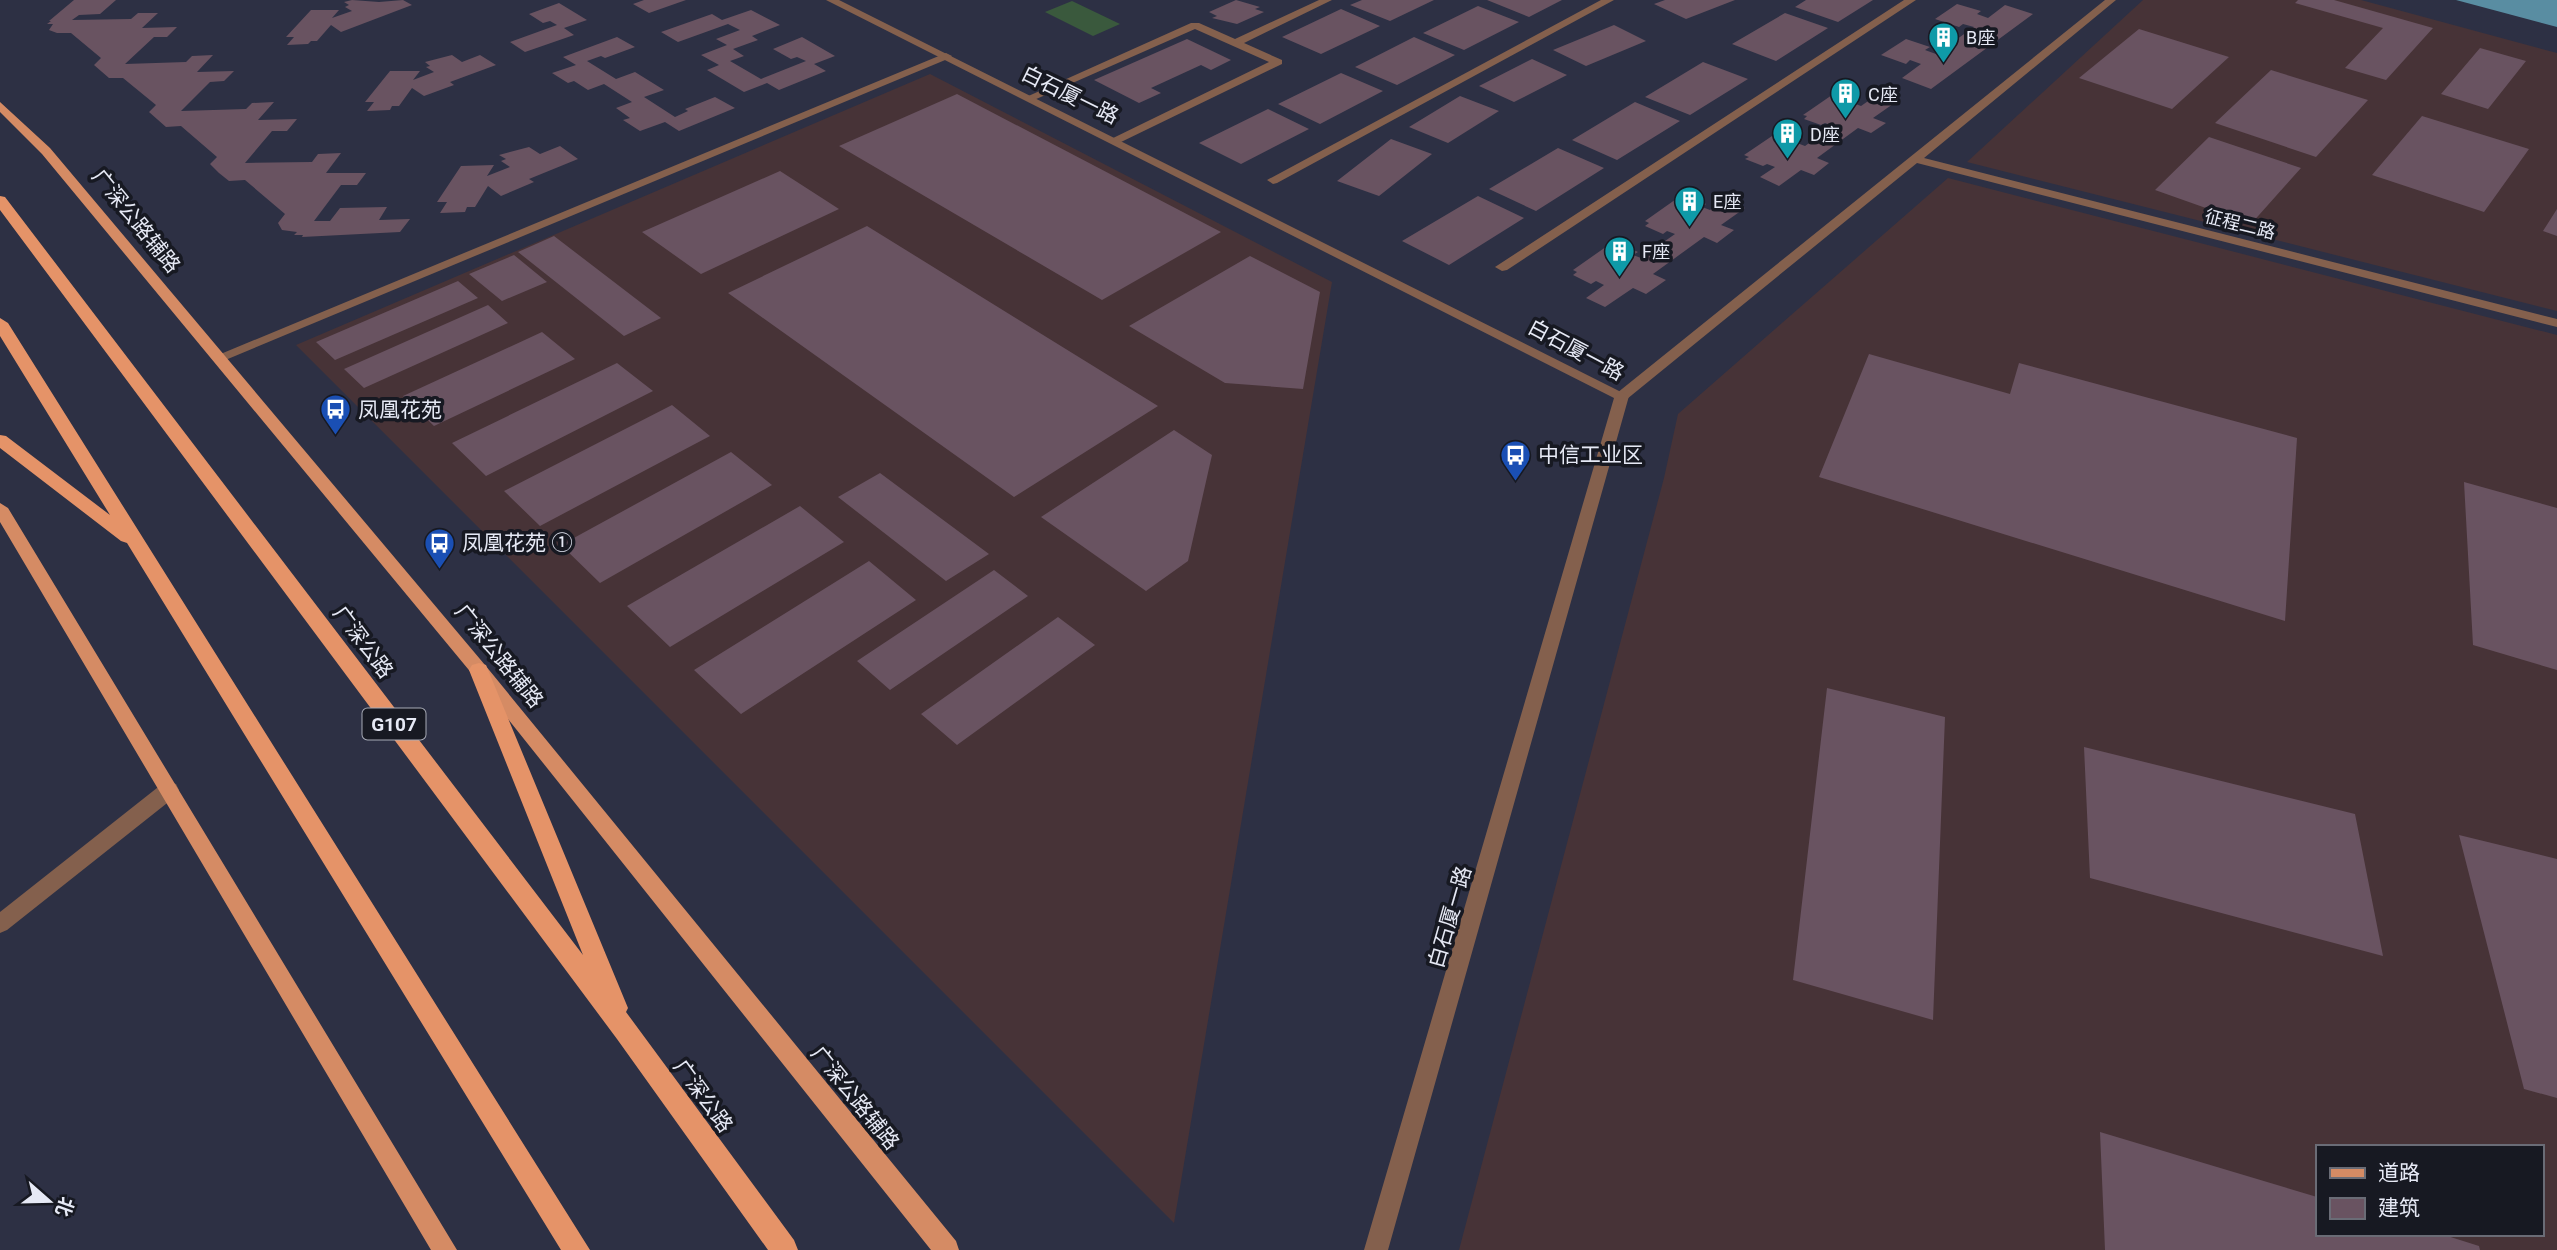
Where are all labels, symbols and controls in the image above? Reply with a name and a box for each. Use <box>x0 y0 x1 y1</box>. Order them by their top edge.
building icon: B座 <box>1926 20 1960 64</box>
place label: B座 <box>1966 27 1995 48</box>
street label: 白石厦一路 <box>1018 61 1122 129</box>
building icon: C座 <box>1828 77 1862 121</box>
place label: C座 <box>1868 84 1898 105</box>
building icon: D座 <box>1770 117 1804 161</box>
place label: D座 <box>1810 124 1840 145</box>
street label: 广深公路辅路 <box>87 164 185 278</box>
building icon: E座 <box>1673 184 1707 228</box>
place label: E座 <box>1713 191 1741 212</box>
street label: 征程二路 <box>2203 205 2277 243</box>
building icon: F座 <box>1602 234 1636 278</box>
place label: F座 <box>1642 241 1670 262</box>
street label: 白石厦一路 <box>1524 315 1628 385</box>
bus stop icon: 凤凰花苑 <box>318 393 352 437</box>
place label: 凤凰花苑 <box>358 398 442 422</box>
bus stop icon: 中信工业区 <box>1498 438 1532 482</box>
place label: 中信工业区 <box>1538 443 1643 467</box>
bus stop icon: 凤凰花苑 ① <box>422 526 456 570</box>
place label: 凤凰花苑 ① <box>462 531 572 555</box>
street label: 广深公路辅路 <box>450 599 548 713</box>
street label: 广深公路 <box>328 601 398 683</box>
road number: G107 <box>362 708 426 740</box>
street label: 白石厦一路 <box>1424 863 1476 971</box>
street label: 广深公路辅路 <box>806 1041 904 1155</box>
street label: 广深公路 <box>669 1055 737 1137</box>
legend <box>2316 1145 2543 1236</box>
text: 道路 <box>2378 1161 2420 1185</box>
north arrow <box>14 1166 84 1236</box>
text: 北 <box>50 1194 79 1220</box>
text: 建筑 <box>2378 1196 2420 1220</box>

